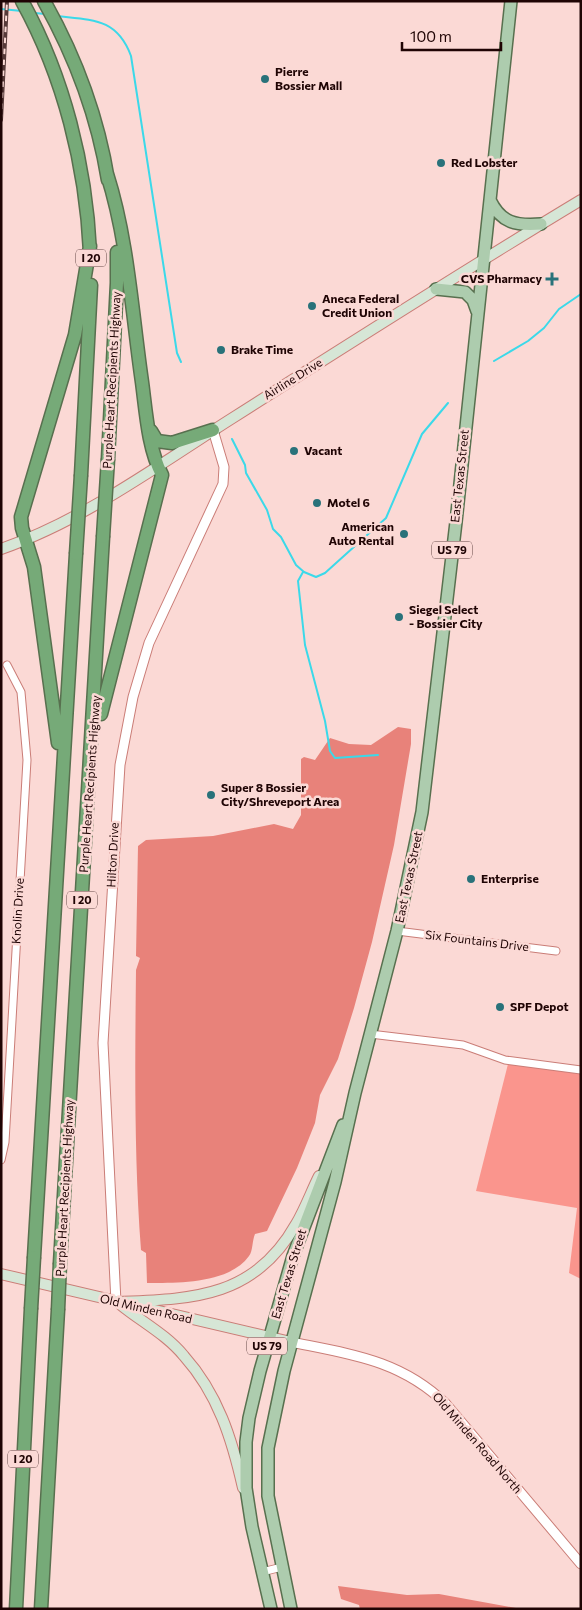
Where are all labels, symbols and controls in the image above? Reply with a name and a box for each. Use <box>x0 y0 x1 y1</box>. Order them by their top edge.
scale bar <box>402 20 501 52</box>
text: 100 m <box>410 27 452 45</box>
place label: Pierre Bossier Mall <box>275 64 342 92</box>
marker: Pierre Bossier Mall <box>259 73 271 85</box>
place label: Red Lobster <box>451 155 517 169</box>
marker: Red Lobster <box>435 157 447 169</box>
road number: I 20 <box>76 250 106 266</box>
place label: CVS Pharmacy <box>461 271 542 285</box>
marker: CVS Pharmacy <box>546 273 558 285</box>
street label: Purple Heart Recipients Highway <box>99 291 123 469</box>
place label: Aneca Federal Credit Union <box>322 291 399 319</box>
marker: Aneca Federal Credit Union <box>306 300 318 312</box>
place label: Brake Time <box>231 342 293 356</box>
marker: Brake Time <box>215 344 227 356</box>
street label: Airline Drive <box>260 355 325 402</box>
street label: East Texas Street <box>447 429 471 523</box>
place label: Vacant <box>304 443 342 457</box>
marker: Vacant <box>288 445 300 457</box>
place label: Motel 6 <box>327 495 370 509</box>
marker: Motel 6 <box>311 497 323 509</box>
place label: American Auto Rental <box>328 519 394 547</box>
marker: American Auto Rental <box>398 528 410 540</box>
road number: US 79 <box>432 542 472 558</box>
place label: Siegel Select - Bossier City <box>409 602 483 630</box>
marker: Siegel Select - Bossier City <box>393 611 405 623</box>
street label: Purple Heart Recipients Highway <box>76 695 102 873</box>
place label: Super 8 Bossier City/Shreveport Area <box>221 780 339 808</box>
marker: Super 8 Bossier City/Shreveport Area <box>205 789 217 801</box>
street label: Hilton Drive <box>103 822 121 888</box>
street label: East Texas Street <box>391 830 425 924</box>
place label: Enterprise <box>481 871 539 885</box>
marker: Enterprise <box>465 873 477 885</box>
street label: Knolin Drive <box>8 877 26 944</box>
road number: I 20 <box>67 892 97 908</box>
street label: Six Fountains Drive <box>425 927 530 953</box>
place label: SPF Depot <box>510 999 569 1013</box>
marker: SPF Depot <box>494 1001 506 1013</box>
street label: Purple Heart Recipients Highway <box>52 1099 76 1277</box>
street label: East Texas Street <box>268 1227 308 1320</box>
street label: Old Minden Road <box>99 1291 194 1325</box>
road number: US 79 <box>247 1338 287 1354</box>
street label: Old Minden Road North <box>430 1389 525 1496</box>
road number: I 20 <box>8 1450 38 1468</box>

